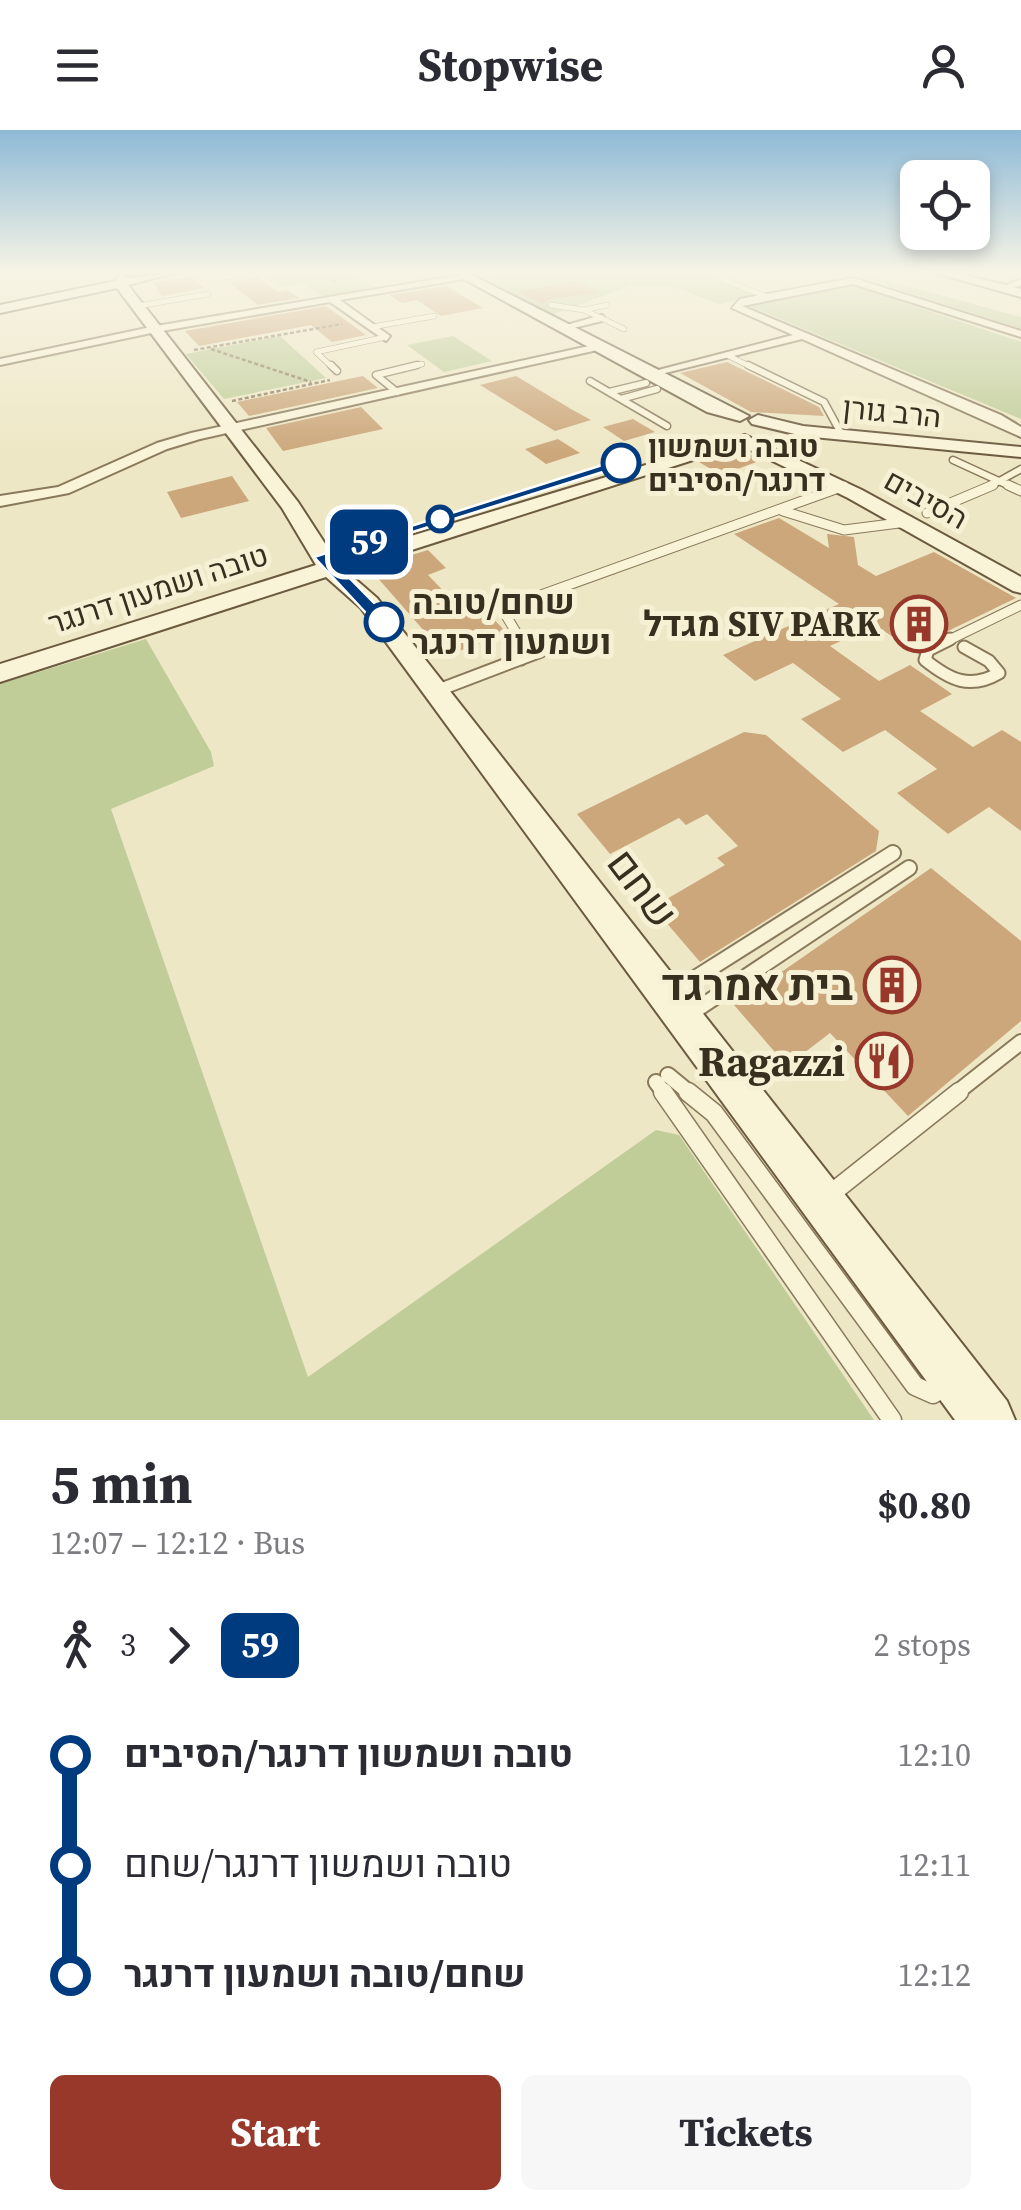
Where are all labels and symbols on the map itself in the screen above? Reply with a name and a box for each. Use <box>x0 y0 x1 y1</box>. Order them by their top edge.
street label: הרב גורן <box>841 386 943 438</box>
place label: טובה ושמשון דרנגר/הסיבים <box>648 426 826 501</box>
marker: טובה ושמשון דרנגר/הסיבים <box>602 444 640 482</box>
street label: הסיבים <box>877 459 975 539</box>
unlabelled marker <box>427 506 453 532</box>
line badge: 59 <box>324 510 414 574</box>
street label: טובה ושמעון דרנגר <box>43 534 273 644</box>
place label: שחם/טובה ושמעון דרנגר <box>412 578 612 666</box>
building icon: מגדל SIV PARK <box>889 594 949 654</box>
place label: מגדל SIV PARK <box>643 600 881 648</box>
marker: שחם/טובה ושמעון דרנגר <box>365 603 403 641</box>
street label: שחם <box>594 836 692 940</box>
building icon: בית אמרגד <box>862 955 922 1015</box>
place label: בית אמרגד <box>661 956 853 1014</box>
restaurant icon: Ragazzi <box>854 1031 914 1091</box>
place label: Ragazzi <box>698 1032 845 1090</box>

